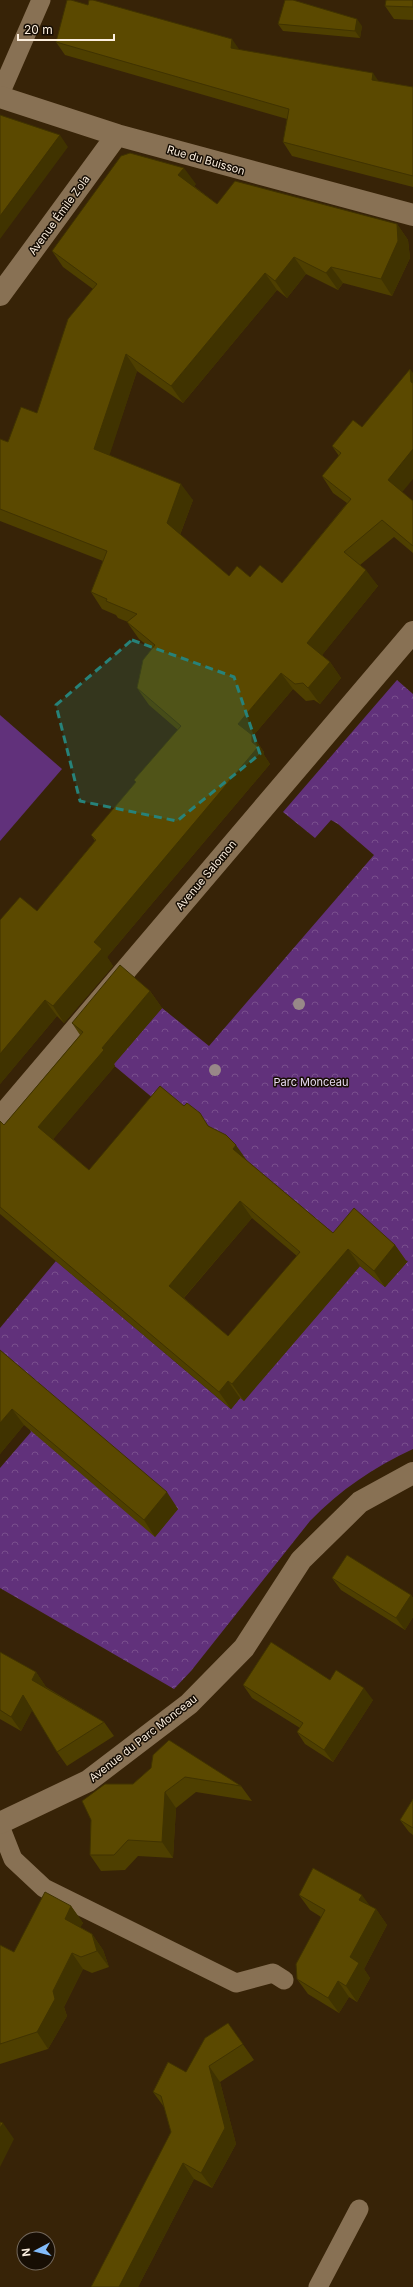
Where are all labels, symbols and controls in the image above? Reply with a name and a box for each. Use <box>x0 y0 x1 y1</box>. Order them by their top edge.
scale bar <box>18 16 114 42</box>
text: 20 m <box>24 22 53 37</box>
street label: Rue du Buisson <box>165 142 247 178</box>
street label: Avenue Émile Zola <box>25 172 93 258</box>
street label: Avenue Salomon <box>173 837 239 913</box>
park label: Parc Monceau <box>273 1075 349 1089</box>
street label: Avenue du Parc Monceau <box>86 1692 200 1784</box>
north arrow <box>16 2231 56 2271</box>
text: N <box>19 2247 34 2257</box>

